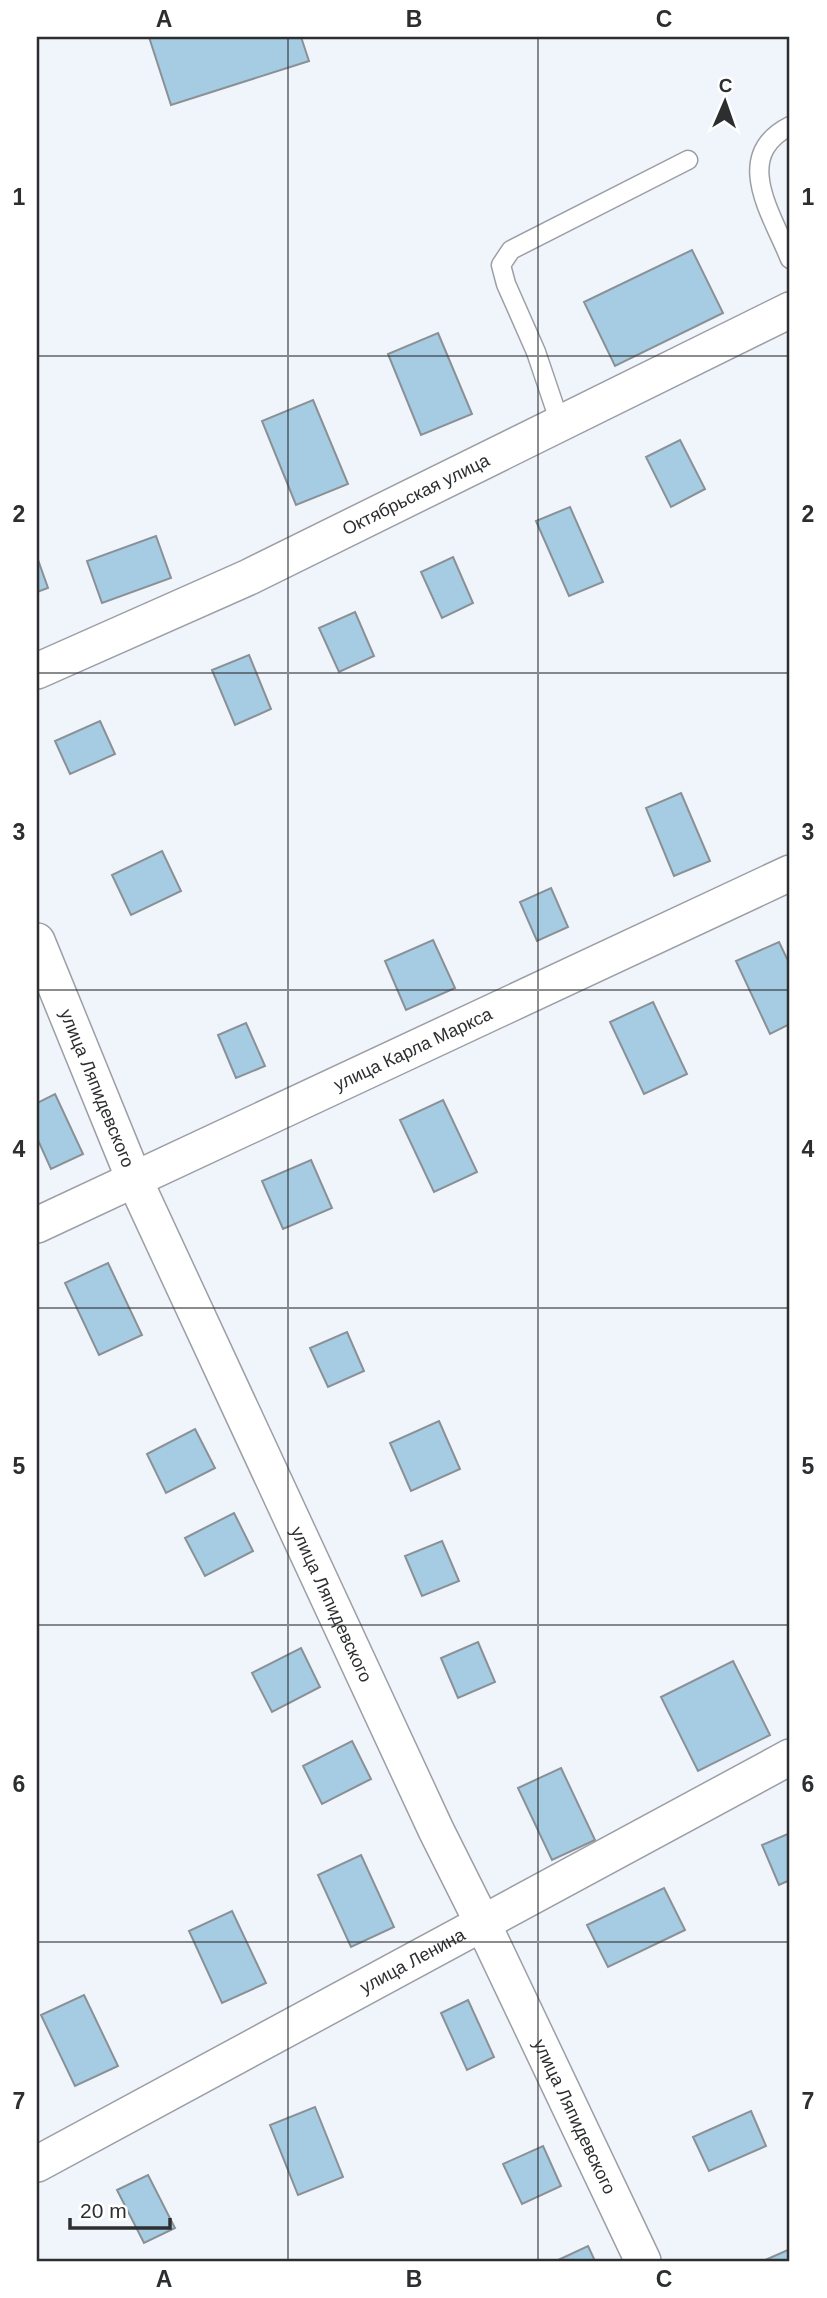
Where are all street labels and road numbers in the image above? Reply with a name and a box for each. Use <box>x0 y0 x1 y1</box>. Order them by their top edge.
street label: Октябрьская улица <box>339 450 494 539</box>
street label: улица Карла Маркса <box>331 1003 496 1095</box>
street label: улица Ляпидевского <box>56 1006 138 1170</box>
street label: улица Ляпидевского <box>287 1524 376 1685</box>
street label: улица Ленина <box>357 1924 469 1997</box>
street label: улица Ляпидевского <box>529 2036 620 2197</box>

